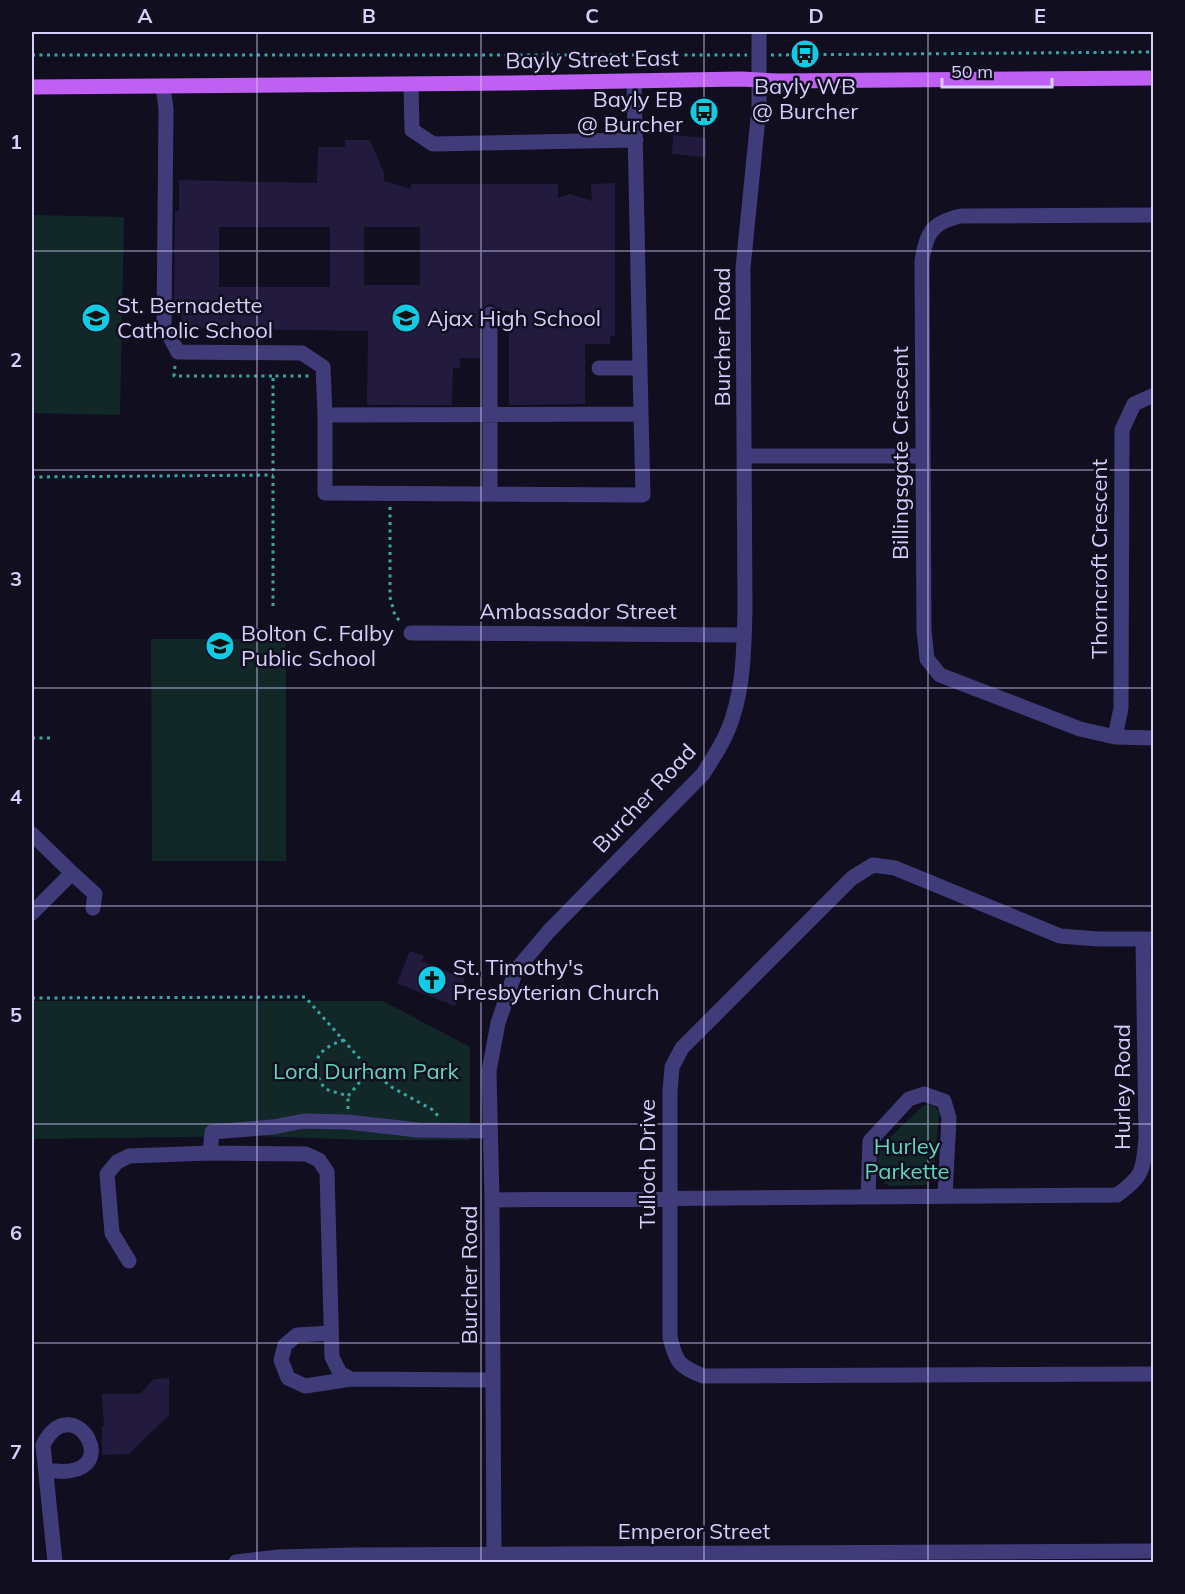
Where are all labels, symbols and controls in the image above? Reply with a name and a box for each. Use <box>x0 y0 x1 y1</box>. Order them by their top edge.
text: A <box>138 3 153 28</box>
text: B <box>362 3 376 28</box>
text: C <box>585 3 599 28</box>
text: D <box>808 3 824 28</box>
text: E <box>1034 3 1046 28</box>
bus stop icon: Bayly WB @ Burcher <box>789 38 821 70</box>
street label: Bayly Street East <box>505 43 679 75</box>
scale bar <box>942 51 1052 89</box>
text: 50 m <box>951 60 993 83</box>
place label: Bayly WB @ Burcher <box>752 72 858 125</box>
place label: Bayly EB @ Burcher <box>577 85 683 138</box>
bus stop icon: Bayly EB @ Burcher <box>688 96 720 128</box>
text: 1 <box>10 129 22 154</box>
street label: Burcher Road <box>708 268 736 406</box>
place label: St. Bernadette Catholic School <box>117 291 273 344</box>
school or university icon: St. Bernadette Catholic School <box>80 302 112 334</box>
school or university icon: Ajax High School <box>390 302 422 334</box>
place label: Ajax High School <box>427 304 601 332</box>
street label: Billingsgate Crescent <box>886 346 914 560</box>
text: 2 <box>10 347 22 372</box>
street label: Thorncroft Crescent <box>1085 459 1113 659</box>
text: 3 <box>10 566 22 591</box>
street label: Ambassador Street <box>479 597 677 625</box>
place label: Bolton C. Falby Public School <box>241 619 394 672</box>
school or university icon: Bolton C. Falby Public School <box>204 630 236 662</box>
street label: Burcher Road <box>586 738 702 858</box>
text: 4 <box>10 784 22 809</box>
place label: St. Timothy's Presbyterian Church <box>453 953 660 1006</box>
church icon: St. Timothy's Presbyterian Church <box>416 964 448 996</box>
text: 5 <box>10 1002 22 1027</box>
street label: Hurley Road <box>1108 1024 1136 1150</box>
park label: Lord Durham Park <box>273 1057 460 1085</box>
street label: Tulloch Drive <box>633 1099 661 1229</box>
park label: Hurley Parkette <box>865 1132 949 1185</box>
street label: Burcher Road <box>455 1206 483 1344</box>
text: 6 <box>10 1220 22 1245</box>
text: 7 <box>10 1439 22 1464</box>
street label: Emperor Street <box>618 1517 770 1545</box>

